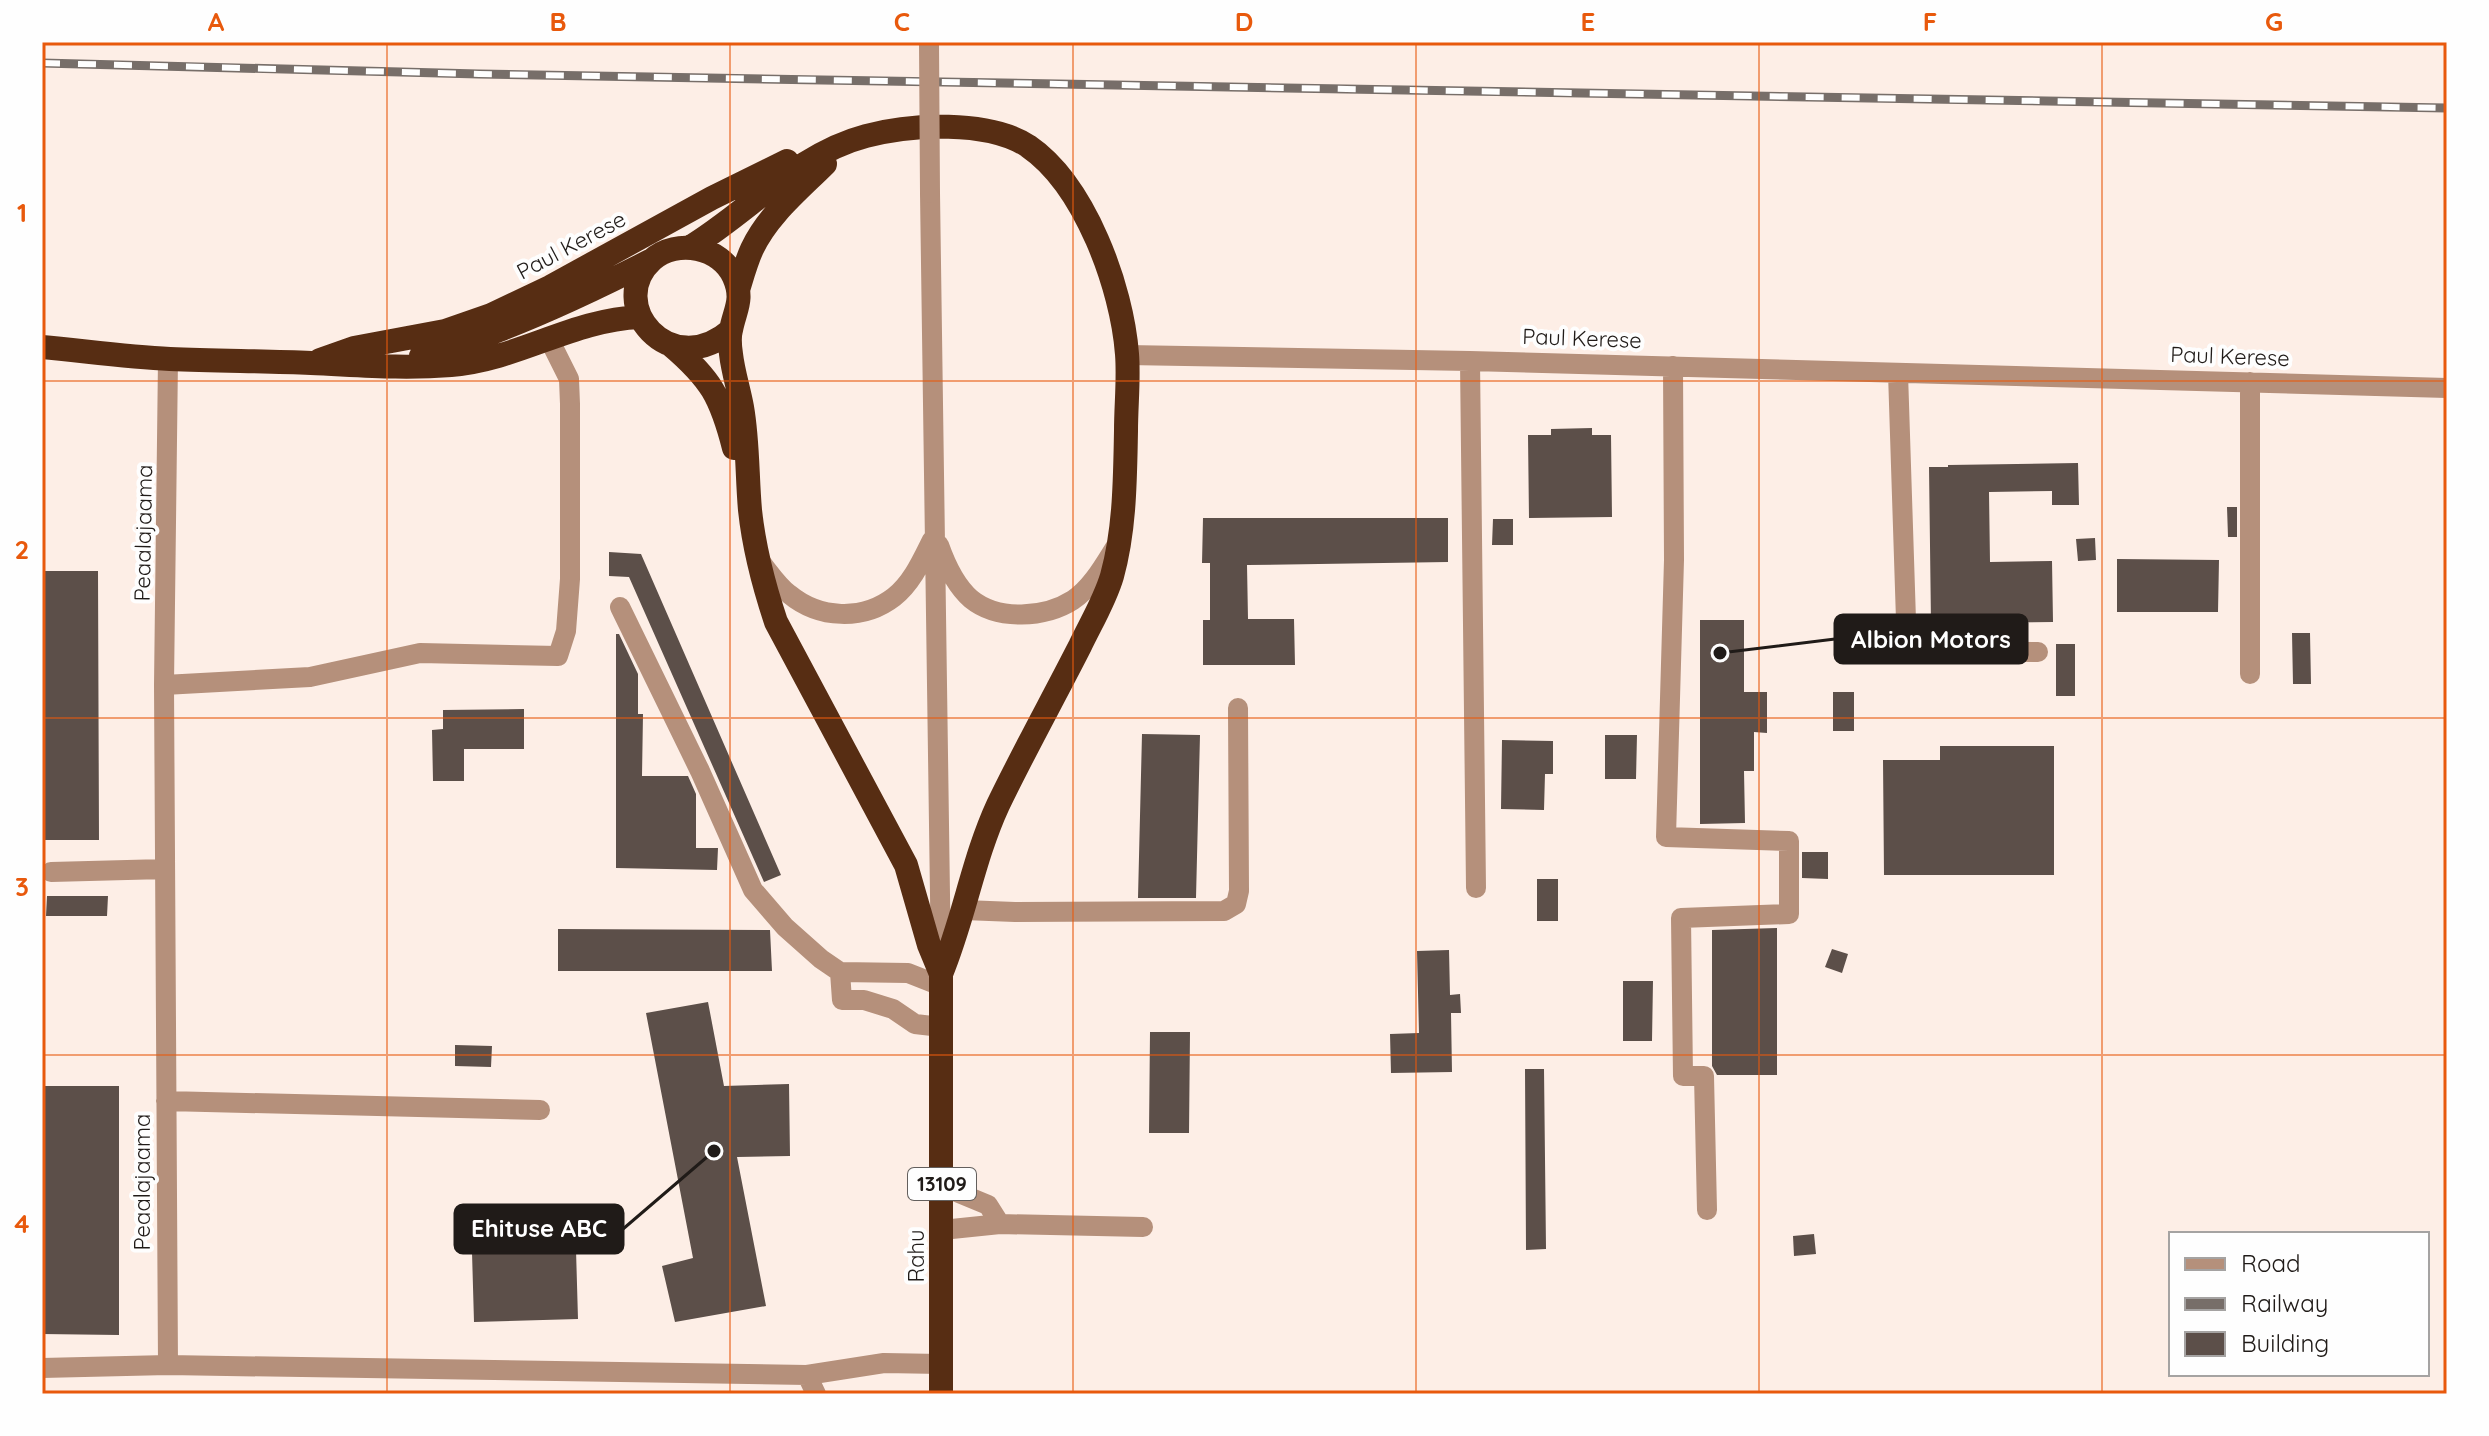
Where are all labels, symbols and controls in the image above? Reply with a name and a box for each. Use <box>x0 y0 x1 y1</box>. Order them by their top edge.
text: A <box>208 5 225 38</box>
text: B <box>549 5 567 38</box>
text: C <box>894 5 910 38</box>
text: D <box>1235 5 1253 38</box>
text: E <box>1581 5 1595 38</box>
text: F <box>1923 5 1937 38</box>
text: G <box>2265 5 2283 38</box>
text: 1 <box>17 196 27 229</box>
street label: Paul Kerese <box>512 205 630 285</box>
street label: Paul Kerese <box>1522 322 1642 354</box>
street label: Paul Kerese <box>2170 340 2290 372</box>
street label: Peaalajaama <box>128 464 158 602</box>
text: 2 <box>15 533 29 566</box>
callout: Albion Motors <box>1835 615 2027 663</box>
text: Albion Motors <box>1851 624 2011 654</box>
text: 3 <box>15 870 29 903</box>
street label: Peaalajaama <box>128 1114 156 1250</box>
road number: 13109 <box>908 1168 976 1200</box>
callout: Ehituse ABC <box>455 1205 623 1253</box>
text: 4 <box>14 1207 30 1240</box>
text: Ehituse ABC <box>471 1213 607 1243</box>
street label: Rahu <box>902 1229 930 1283</box>
legend <box>2169 1232 2429 1376</box>
text: Road <box>2241 1248 2301 1278</box>
text: Railway <box>2241 1288 2328 1318</box>
text: Building <box>2241 1328 2329 1358</box>

